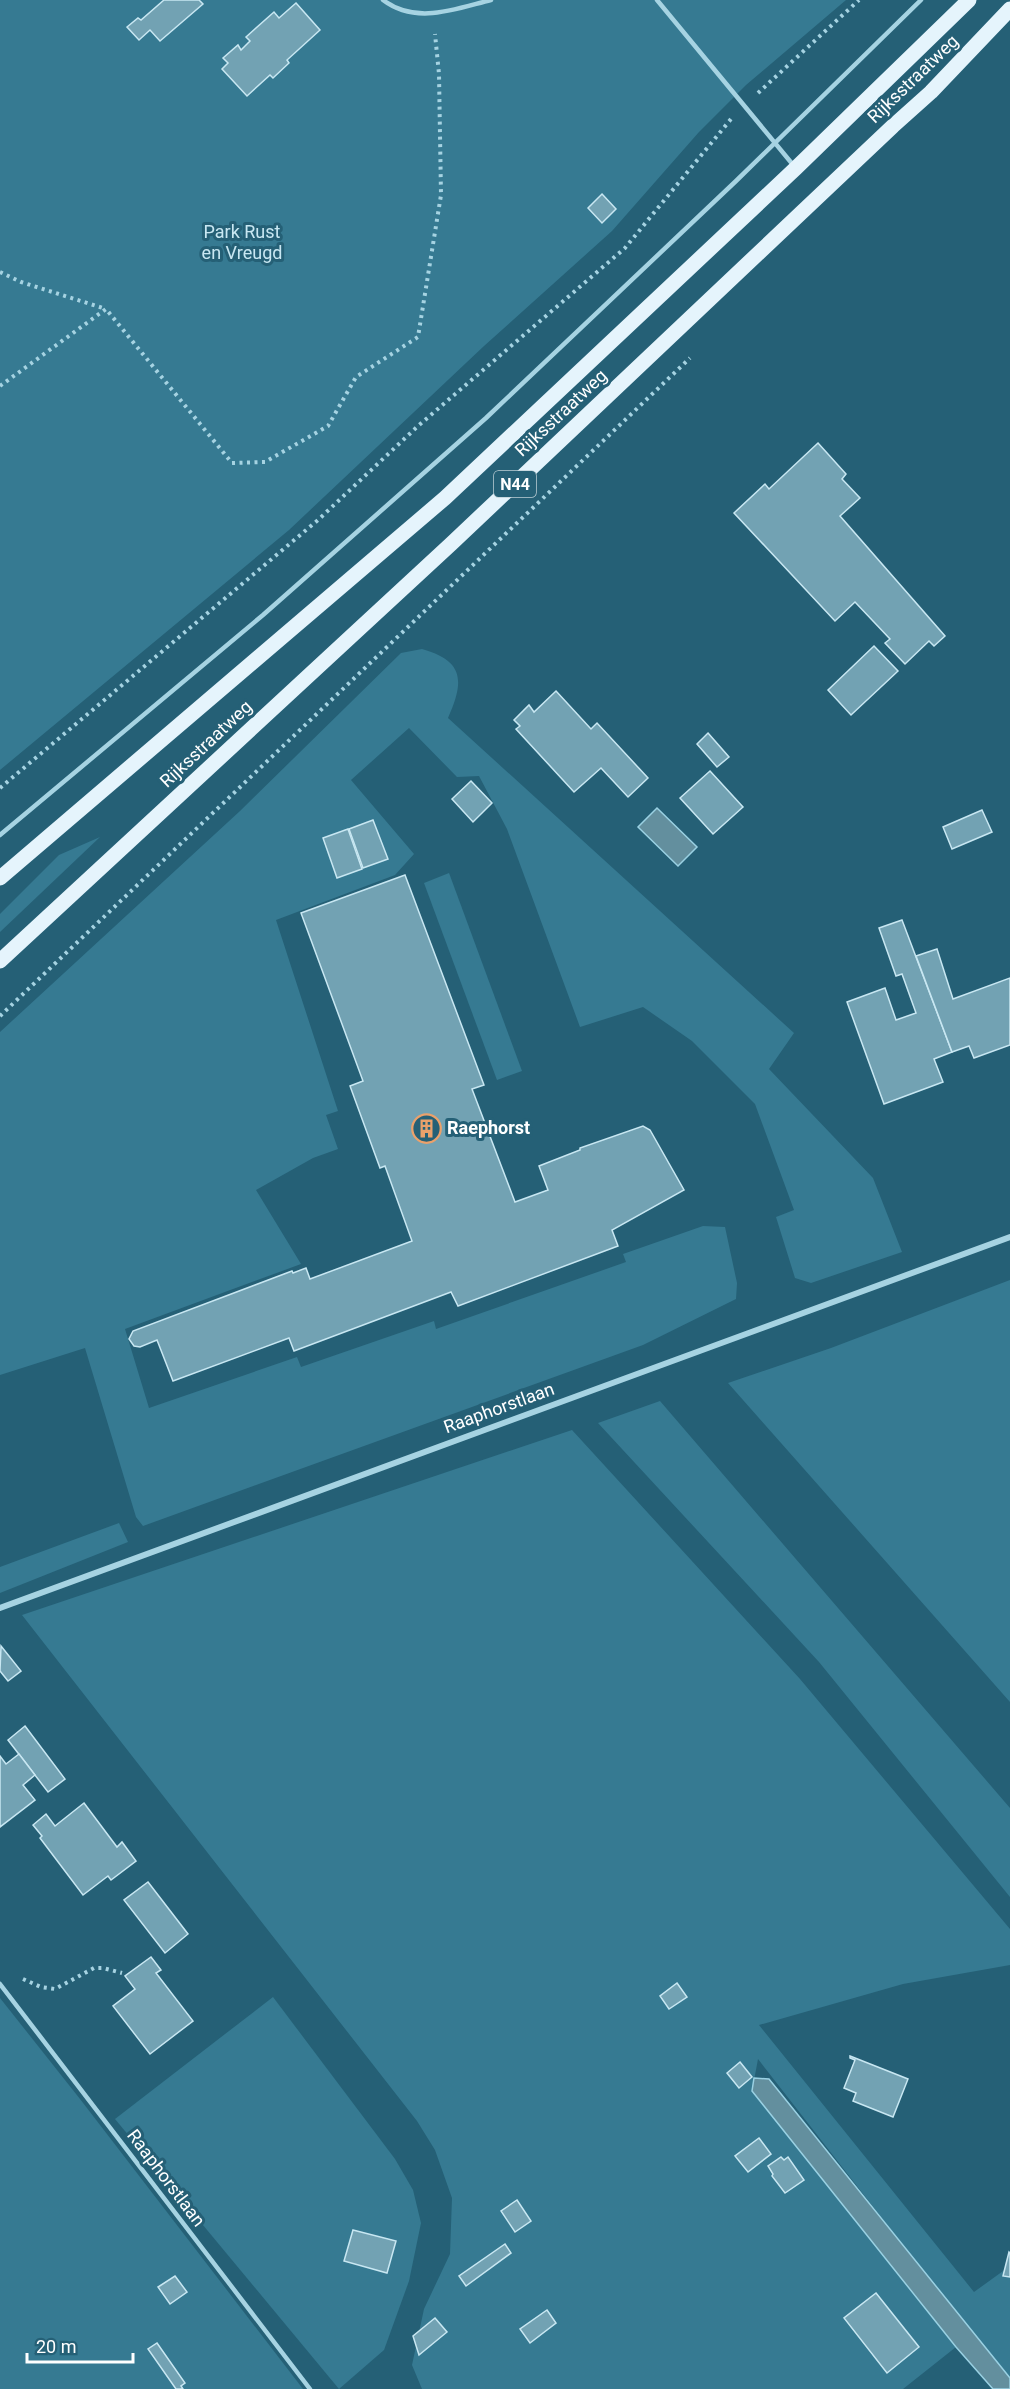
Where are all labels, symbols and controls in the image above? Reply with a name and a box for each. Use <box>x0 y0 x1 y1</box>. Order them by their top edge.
street label: Rijksstraatweg <box>863 30 962 127</box>
park label: Park Rust en Vreugd <box>202 221 282 263</box>
street label: Rijksstraatweg <box>510 365 611 460</box>
road number: N44 <box>494 471 536 497</box>
street label: Rijksstraatweg <box>155 696 256 791</box>
building icon: Raephorst <box>410 1112 442 1144</box>
place label: Raephorst <box>447 1117 530 1138</box>
street label: Raaphorstlaan <box>441 1378 557 1437</box>
street label: Raaphorstlaan <box>123 2125 210 2230</box>
scale bar <box>27 2326 134 2364</box>
text: 20 m <box>36 2336 76 2357</box>

